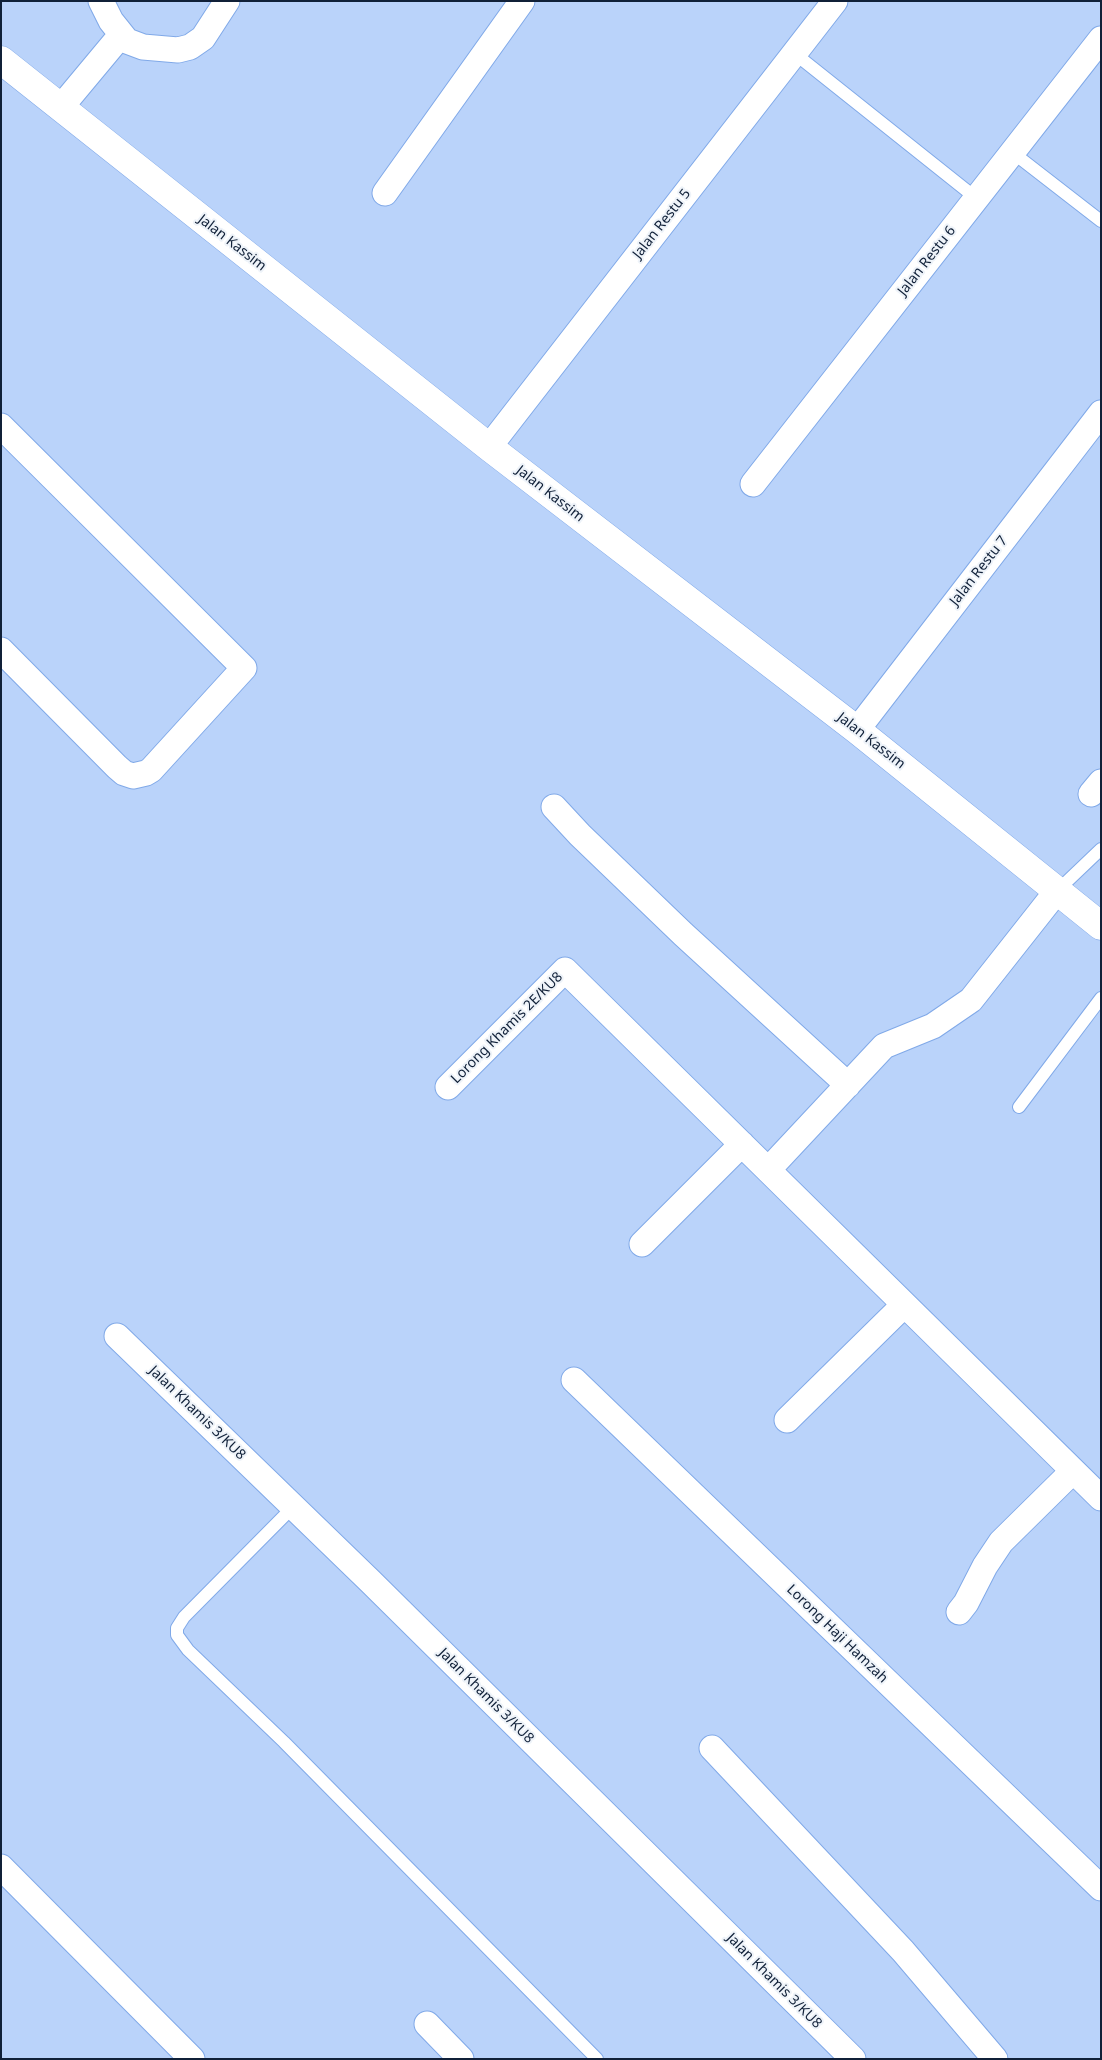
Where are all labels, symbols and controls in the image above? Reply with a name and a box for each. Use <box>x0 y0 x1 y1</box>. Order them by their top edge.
street label: Jalan Restu 5 <box>629 186 695 262</box>
street label: Jalan Kassim <box>194 211 270 275</box>
street label: Jalan Restu 6 <box>894 223 960 299</box>
street label: Jalan Kassim <box>512 462 588 526</box>
street label: Jalan Restu 7 <box>946 533 1012 609</box>
street label: Jalan Kassim <box>833 709 909 773</box>
street label: Lorong Khamis 2E/KU8 <box>448 969 566 1087</box>
street label: Jalan Khamis 3/KU8 <box>145 1363 249 1463</box>
street label: Lorong Haji Hamzah <box>783 1581 891 1687</box>
street label: Jalan Khamis 3/KU8 <box>435 1645 537 1747</box>
street label: Jalan Khamis 3/KU8 <box>723 1930 825 2032</box>

